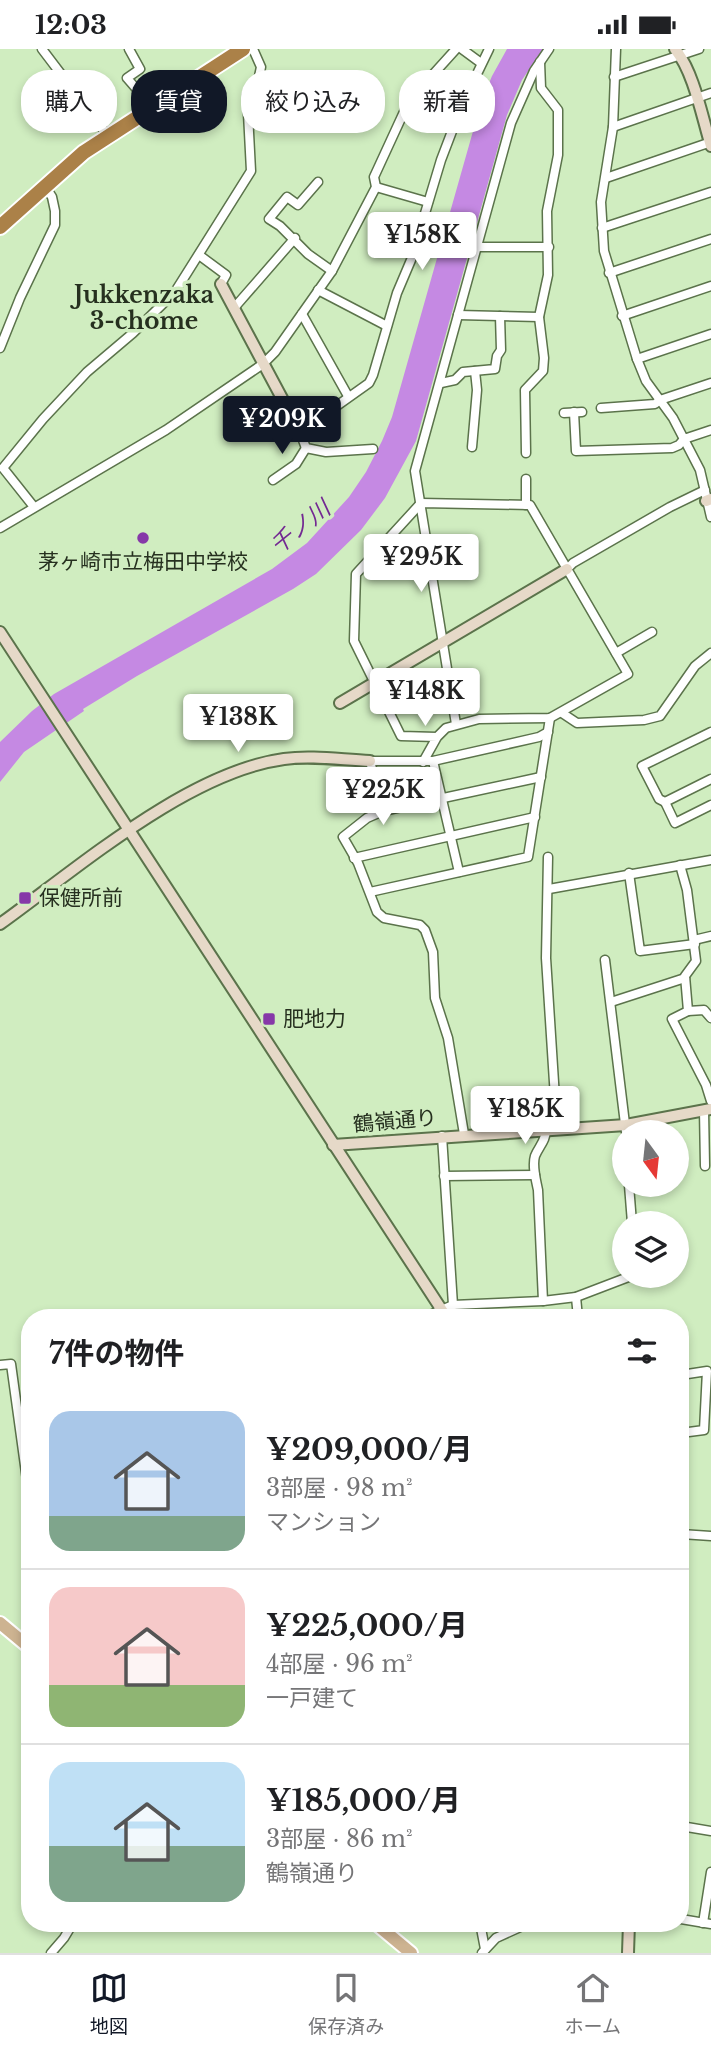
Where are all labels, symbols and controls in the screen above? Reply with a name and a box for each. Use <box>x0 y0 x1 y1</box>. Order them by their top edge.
text: 12:03 <box>35 9 107 41</box>
chip: 購入 <box>21 70 117 133</box>
chip: 賃貸 <box>131 70 227 133</box>
chip: 絞り込み <box>241 70 385 133</box>
chip: 新着 <box>399 70 495 133</box>
pin: ¥158K <box>373 213 471 272</box>
text: ¥158K <box>384 221 460 249</box>
district label: Jukkenzaka 3-chome <box>70 281 214 335</box>
pin: ¥209K <box>233 397 331 456</box>
text: ¥209K <box>239 405 325 433</box>
water label: 千ノ川 <box>264 493 338 560</box>
marker: 茅ヶ崎市立梅田中学校 <box>135 530 151 546</box>
pin: ¥295K <box>372 535 470 594</box>
text: ¥295K <box>380 543 462 571</box>
place label: 茅ヶ崎市立梅田中学校 <box>38 549 248 575</box>
pin: ¥148K <box>376 669 474 728</box>
text: ¥148K <box>386 677 464 705</box>
pin: ¥138K <box>189 695 287 754</box>
text: ¥138K <box>199 703 277 731</box>
pin: ¥225K <box>334 767 432 827</box>
text: ¥225K <box>342 776 424 804</box>
place label: 保健所前 <box>39 885 123 911</box>
marker: 保健所前 <box>17 890 33 906</box>
place label: 肥地力 <box>283 1006 346 1032</box>
marker: 肥地力 <box>261 1011 277 1027</box>
pin: ¥185K <box>476 1087 574 1146</box>
text: ¥185K <box>487 1095 563 1123</box>
street label: 鶴嶺通り <box>352 1104 438 1138</box>
north arrow <box>612 1120 690 1197</box>
map controls <box>612 1120 689 1288</box>
button: layers <box>612 1211 689 1288</box>
icon: filters <box>623 1332 661 1370</box>
text: 7件の物件 <box>49 1335 184 1372</box>
text: ¥209,000/月 <box>266 1431 473 1468</box>
icon: home <box>105 1439 189 1523</box>
text: 3部屋 · 98 m² <box>266 1474 413 1502</box>
text: マンション <box>266 1508 381 1536</box>
text: ¥225,000/月 <box>266 1607 468 1644</box>
icon: home <box>105 1615 189 1699</box>
text: 4部屋 · 96 m² <box>266 1650 413 1678</box>
text: 一戸建て <box>266 1684 358 1712</box>
text: ¥185,000/月 <box>266 1782 461 1819</box>
icon: home <box>105 1790 189 1874</box>
text: 3部屋 · 86 m² <box>266 1825 413 1853</box>
text: 鶴嶺通り <box>266 1859 358 1887</box>
tab: 地図 <box>90 1969 128 2038</box>
tab: 保存済み <box>308 1969 384 2038</box>
tab: ホーム <box>564 1969 621 2038</box>

